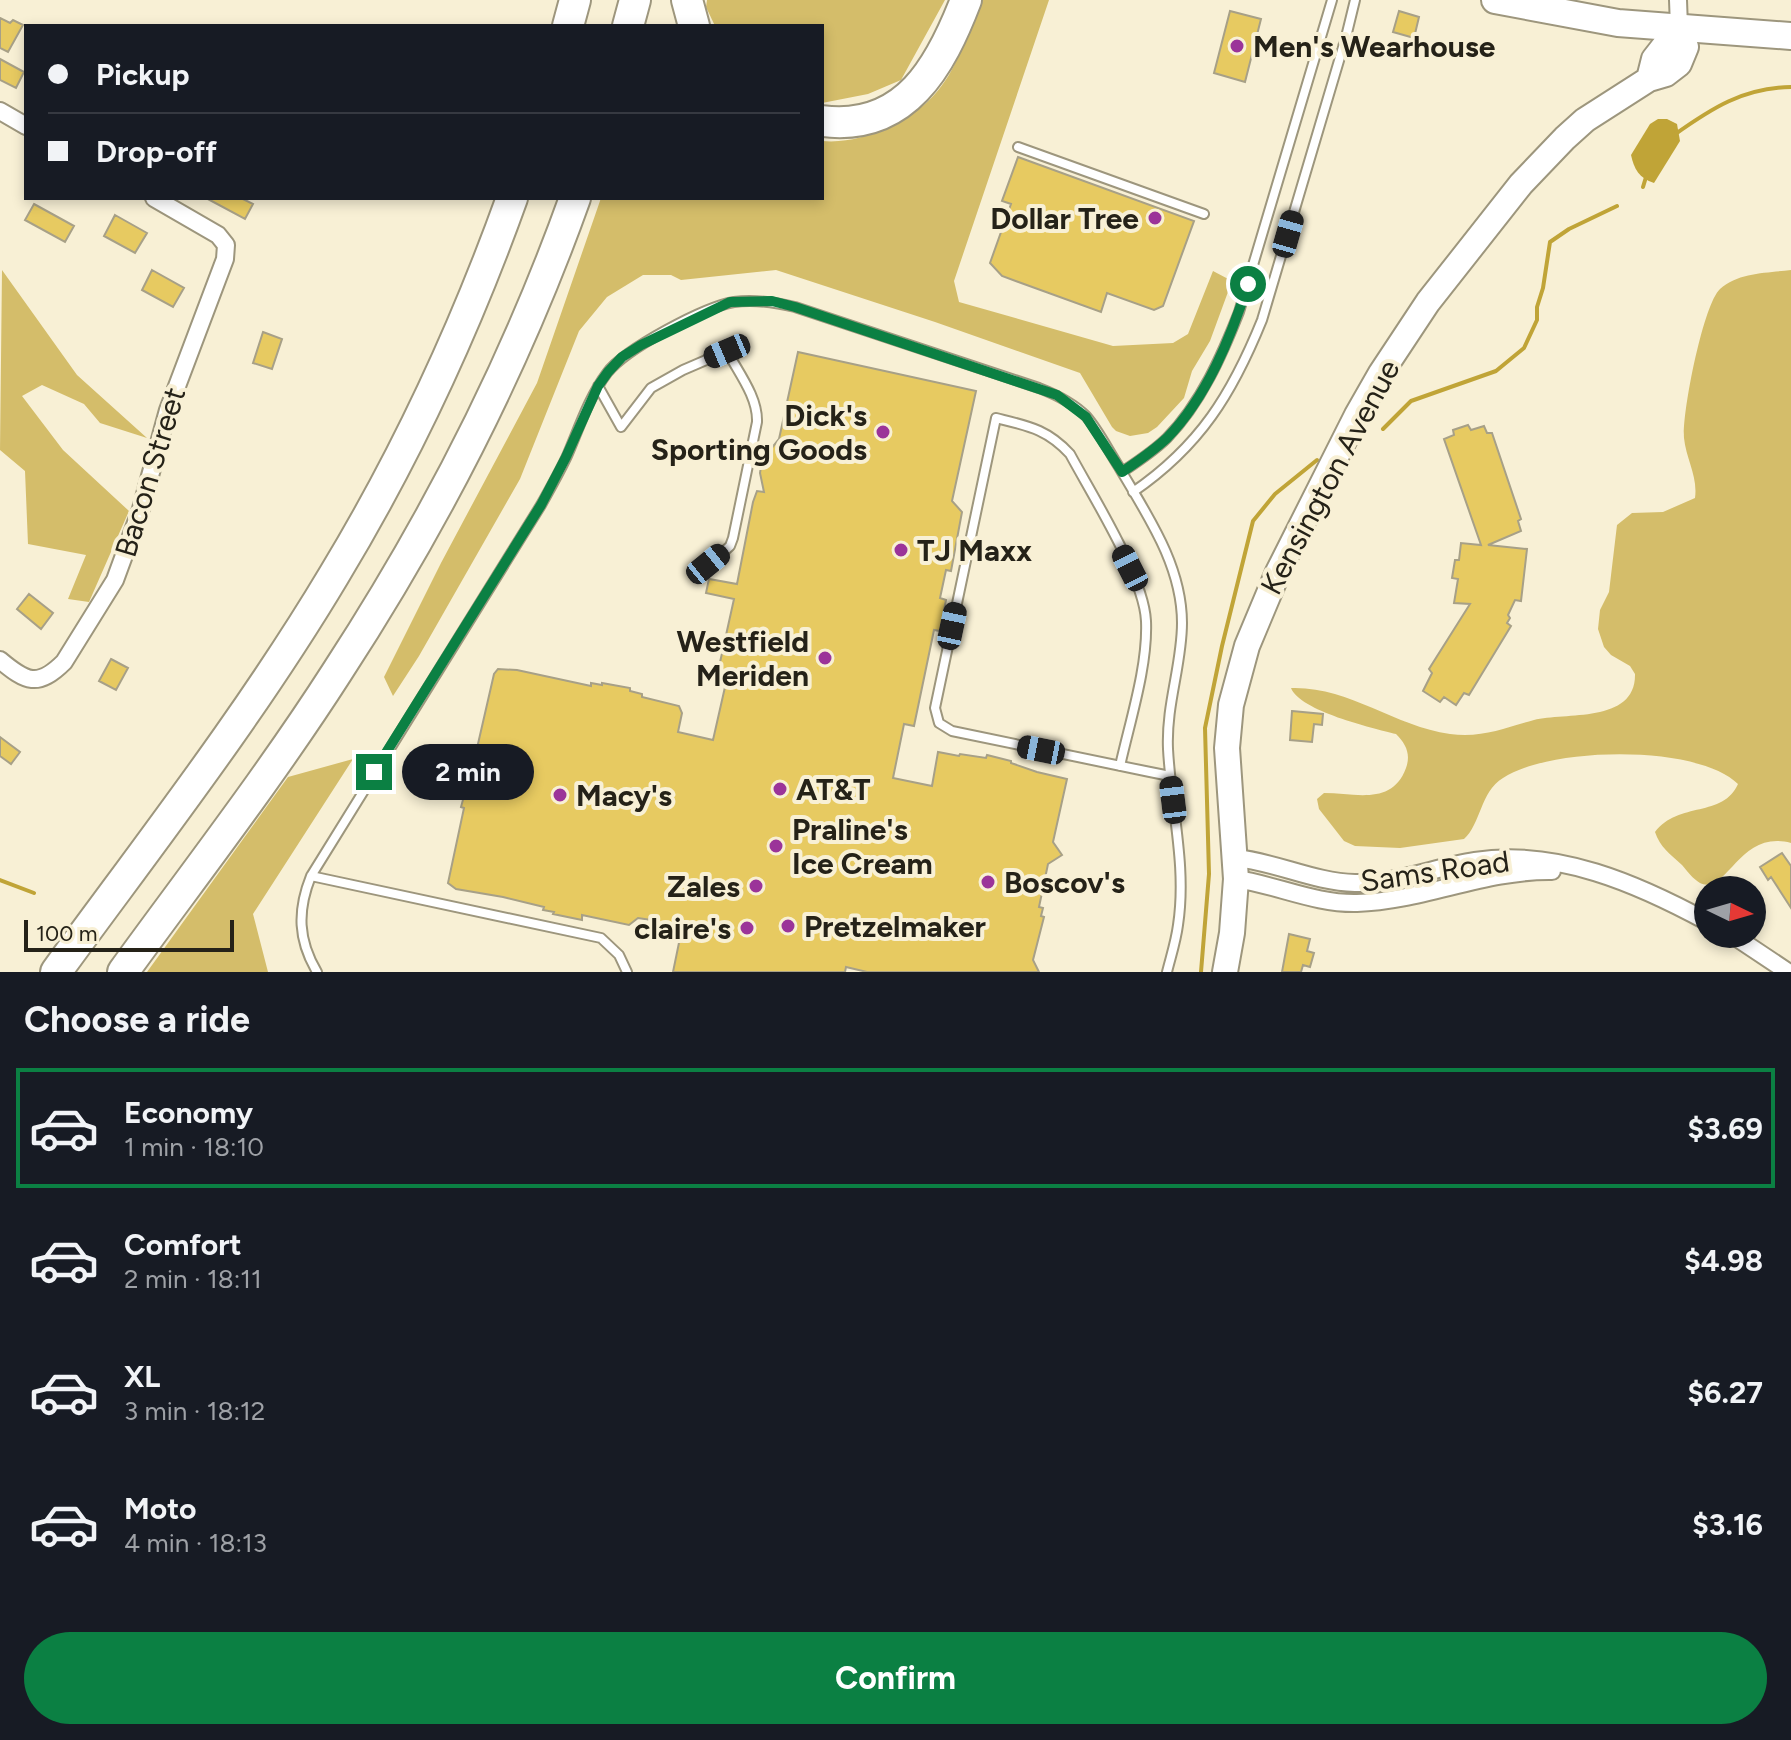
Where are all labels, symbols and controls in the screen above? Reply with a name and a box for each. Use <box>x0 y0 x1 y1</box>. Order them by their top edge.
place label: Men's Wearhouse <box>1253 28 1496 65</box>
marker: Men's Wearhouse <box>1228 37 1246 55</box>
text: Pickup <box>96 56 190 93</box>
text: Drop-off <box>96 133 217 170</box>
place label: Dollar Tree <box>990 200 1139 237</box>
car <box>1270 208 1306 260</box>
marker: Dollar Tree <box>1146 209 1164 227</box>
route start <box>1230 266 1266 302</box>
car <box>700 331 754 371</box>
street label: Kensington Avenue <box>1252 353 1408 601</box>
street label: Bacon Street <box>107 383 193 561</box>
place label: Dick's Sporting Goods <box>651 397 867 468</box>
marker: Dick's Sporting Goods <box>874 423 892 441</box>
place label: TJ Maxx <box>917 532 1032 569</box>
car <box>682 540 734 588</box>
marker: TJ Maxx <box>892 541 910 559</box>
car <box>1108 541 1152 595</box>
car <box>935 600 969 652</box>
place label: Westfield Meriden <box>677 623 809 694</box>
marker: Westfield Meriden <box>816 649 834 667</box>
car <box>1015 734 1067 766</box>
callout: 2 min <box>402 744 534 800</box>
route end <box>356 754 392 790</box>
text: 2 min <box>435 756 501 788</box>
place label: AT&T <box>796 771 871 808</box>
car <box>1158 775 1188 825</box>
place label: Macy's <box>576 777 672 814</box>
marker: AT&T <box>771 780 789 798</box>
marker: Macy's <box>551 786 569 804</box>
place label: Praline's Ice Cream <box>792 811 933 882</box>
marker: Praline's Ice Cream <box>767 837 785 855</box>
street label: Sams Road <box>1358 842 1512 900</box>
place label: Boscov's <box>1004 864 1125 901</box>
place label: Zales <box>667 868 740 905</box>
marker: Boscov's <box>979 873 997 891</box>
north arrow <box>1694 876 1766 948</box>
map controls <box>1694 876 1766 948</box>
marker: Zales <box>747 877 765 895</box>
place label: Pretzelmaker <box>804 908 986 945</box>
place label: claire's <box>634 910 731 947</box>
scale bar <box>24 916 234 952</box>
marker: Pretzelmaker <box>779 917 797 935</box>
marker: claire's <box>738 919 756 937</box>
text: 100 m <box>36 920 97 947</box>
text: Choose a ride <box>24 998 250 1041</box>
icon: car <box>28 1092 100 1164</box>
text: Economy <box>124 1094 253 1131</box>
text: $3.69 <box>1687 1110 1763 1147</box>
text: 1 min · 18:10 <box>124 1131 264 1163</box>
icon: car <box>28 1224 100 1296</box>
text: Comfort <box>124 1226 242 1263</box>
text: $4.98 <box>1684 1242 1763 1279</box>
text: 2 min · 18:11 <box>124 1263 262 1295</box>
icon: car <box>28 1356 100 1428</box>
text: XL <box>124 1358 160 1395</box>
text: $6.27 <box>1687 1374 1763 1411</box>
text: 3 min · 18:12 <box>124 1395 265 1427</box>
icon: car <box>28 1488 100 1560</box>
text: Moto <box>124 1490 196 1527</box>
text: $3.16 <box>1692 1506 1763 1543</box>
text: 4 min · 18:13 <box>124 1527 267 1559</box>
button: Confirm <box>24 1632 1767 1724</box>

